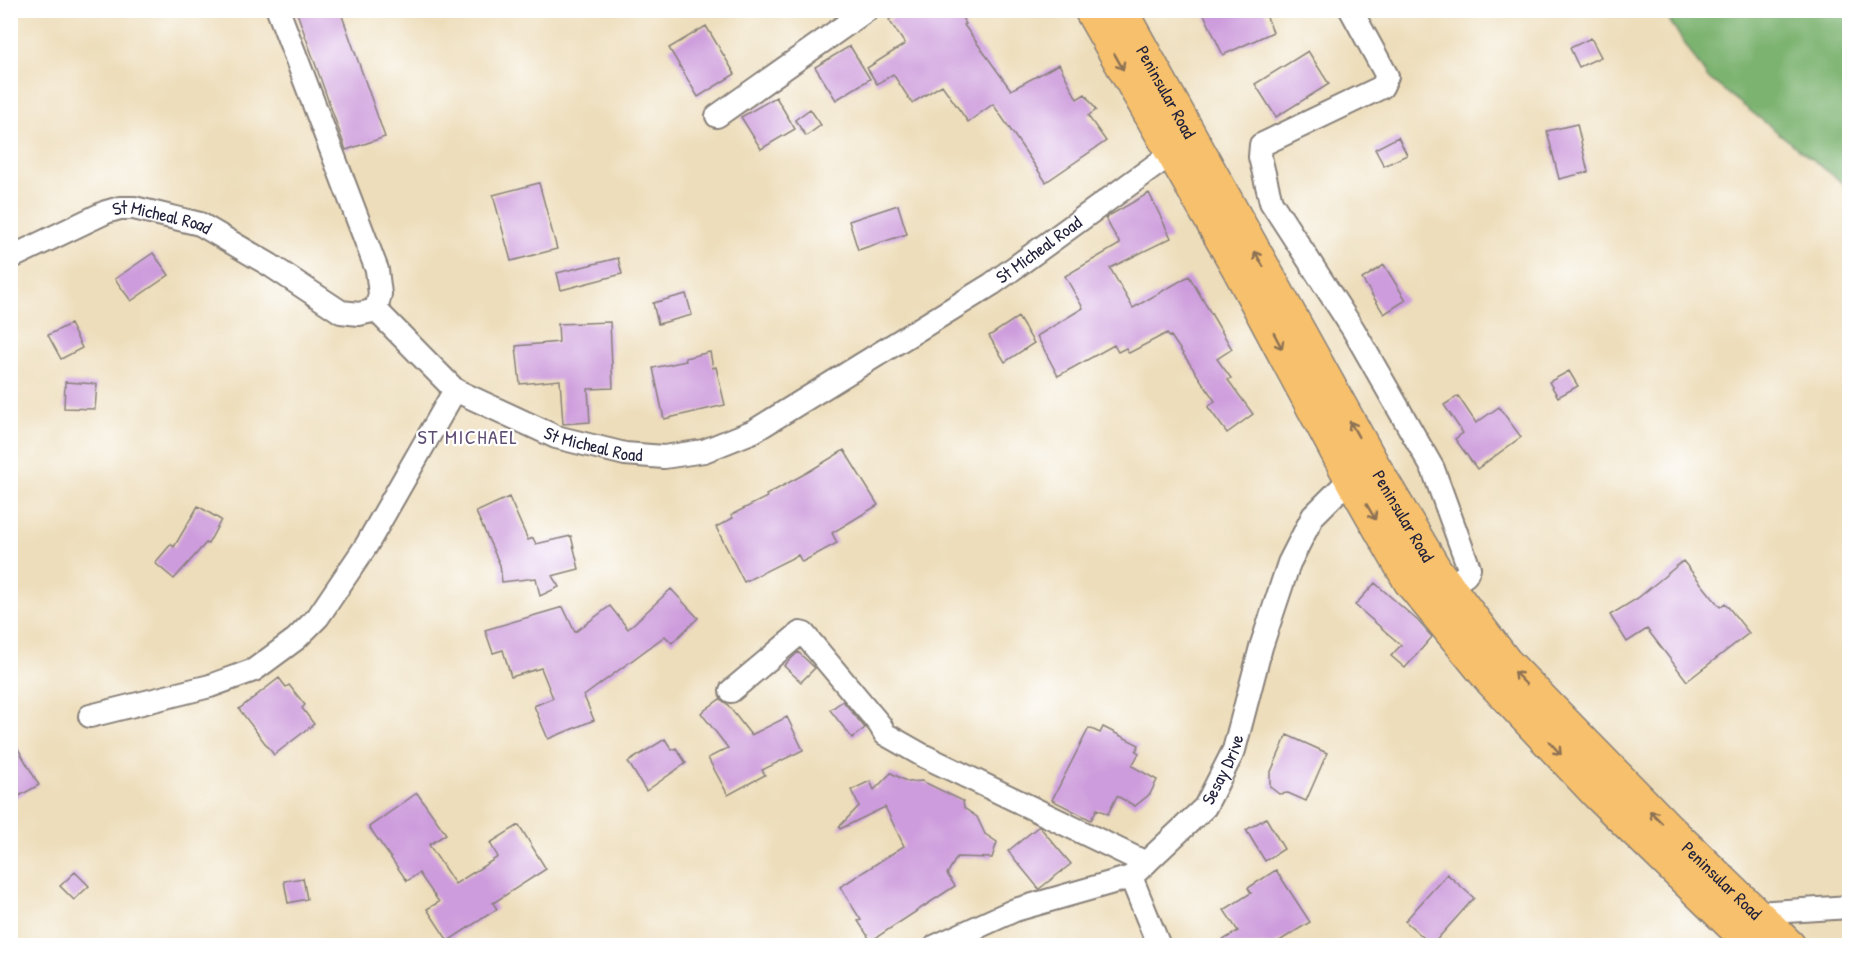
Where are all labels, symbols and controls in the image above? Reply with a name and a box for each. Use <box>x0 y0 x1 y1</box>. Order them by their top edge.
street label: Peninsular Road <box>1130 41 1202 143</box>
one-way arrow <box>1114 52 1125 70</box>
street label: St Micheal Road <box>109 195 216 240</box>
street label: St Micheal Road <box>991 210 1087 289</box>
one-way arrow <box>1252 251 1264 268</box>
one-way arrow <box>1272 332 1284 349</box>
street label: St Micheal Road <box>540 420 643 467</box>
one-way arrow <box>1348 421 1360 438</box>
district label: ST MICHAEL <box>417 423 519 450</box>
street label: Peninsular Road <box>1367 465 1441 567</box>
one-way arrow <box>1365 503 1377 520</box>
one-way arrow <box>1513 670 1527 685</box>
street label: Sesay Drive <box>1195 732 1249 809</box>
one-way arrow <box>1547 740 1562 755</box>
one-way arrow <box>1649 810 1664 825</box>
street label: Peninsular Road <box>1676 836 1768 925</box>

